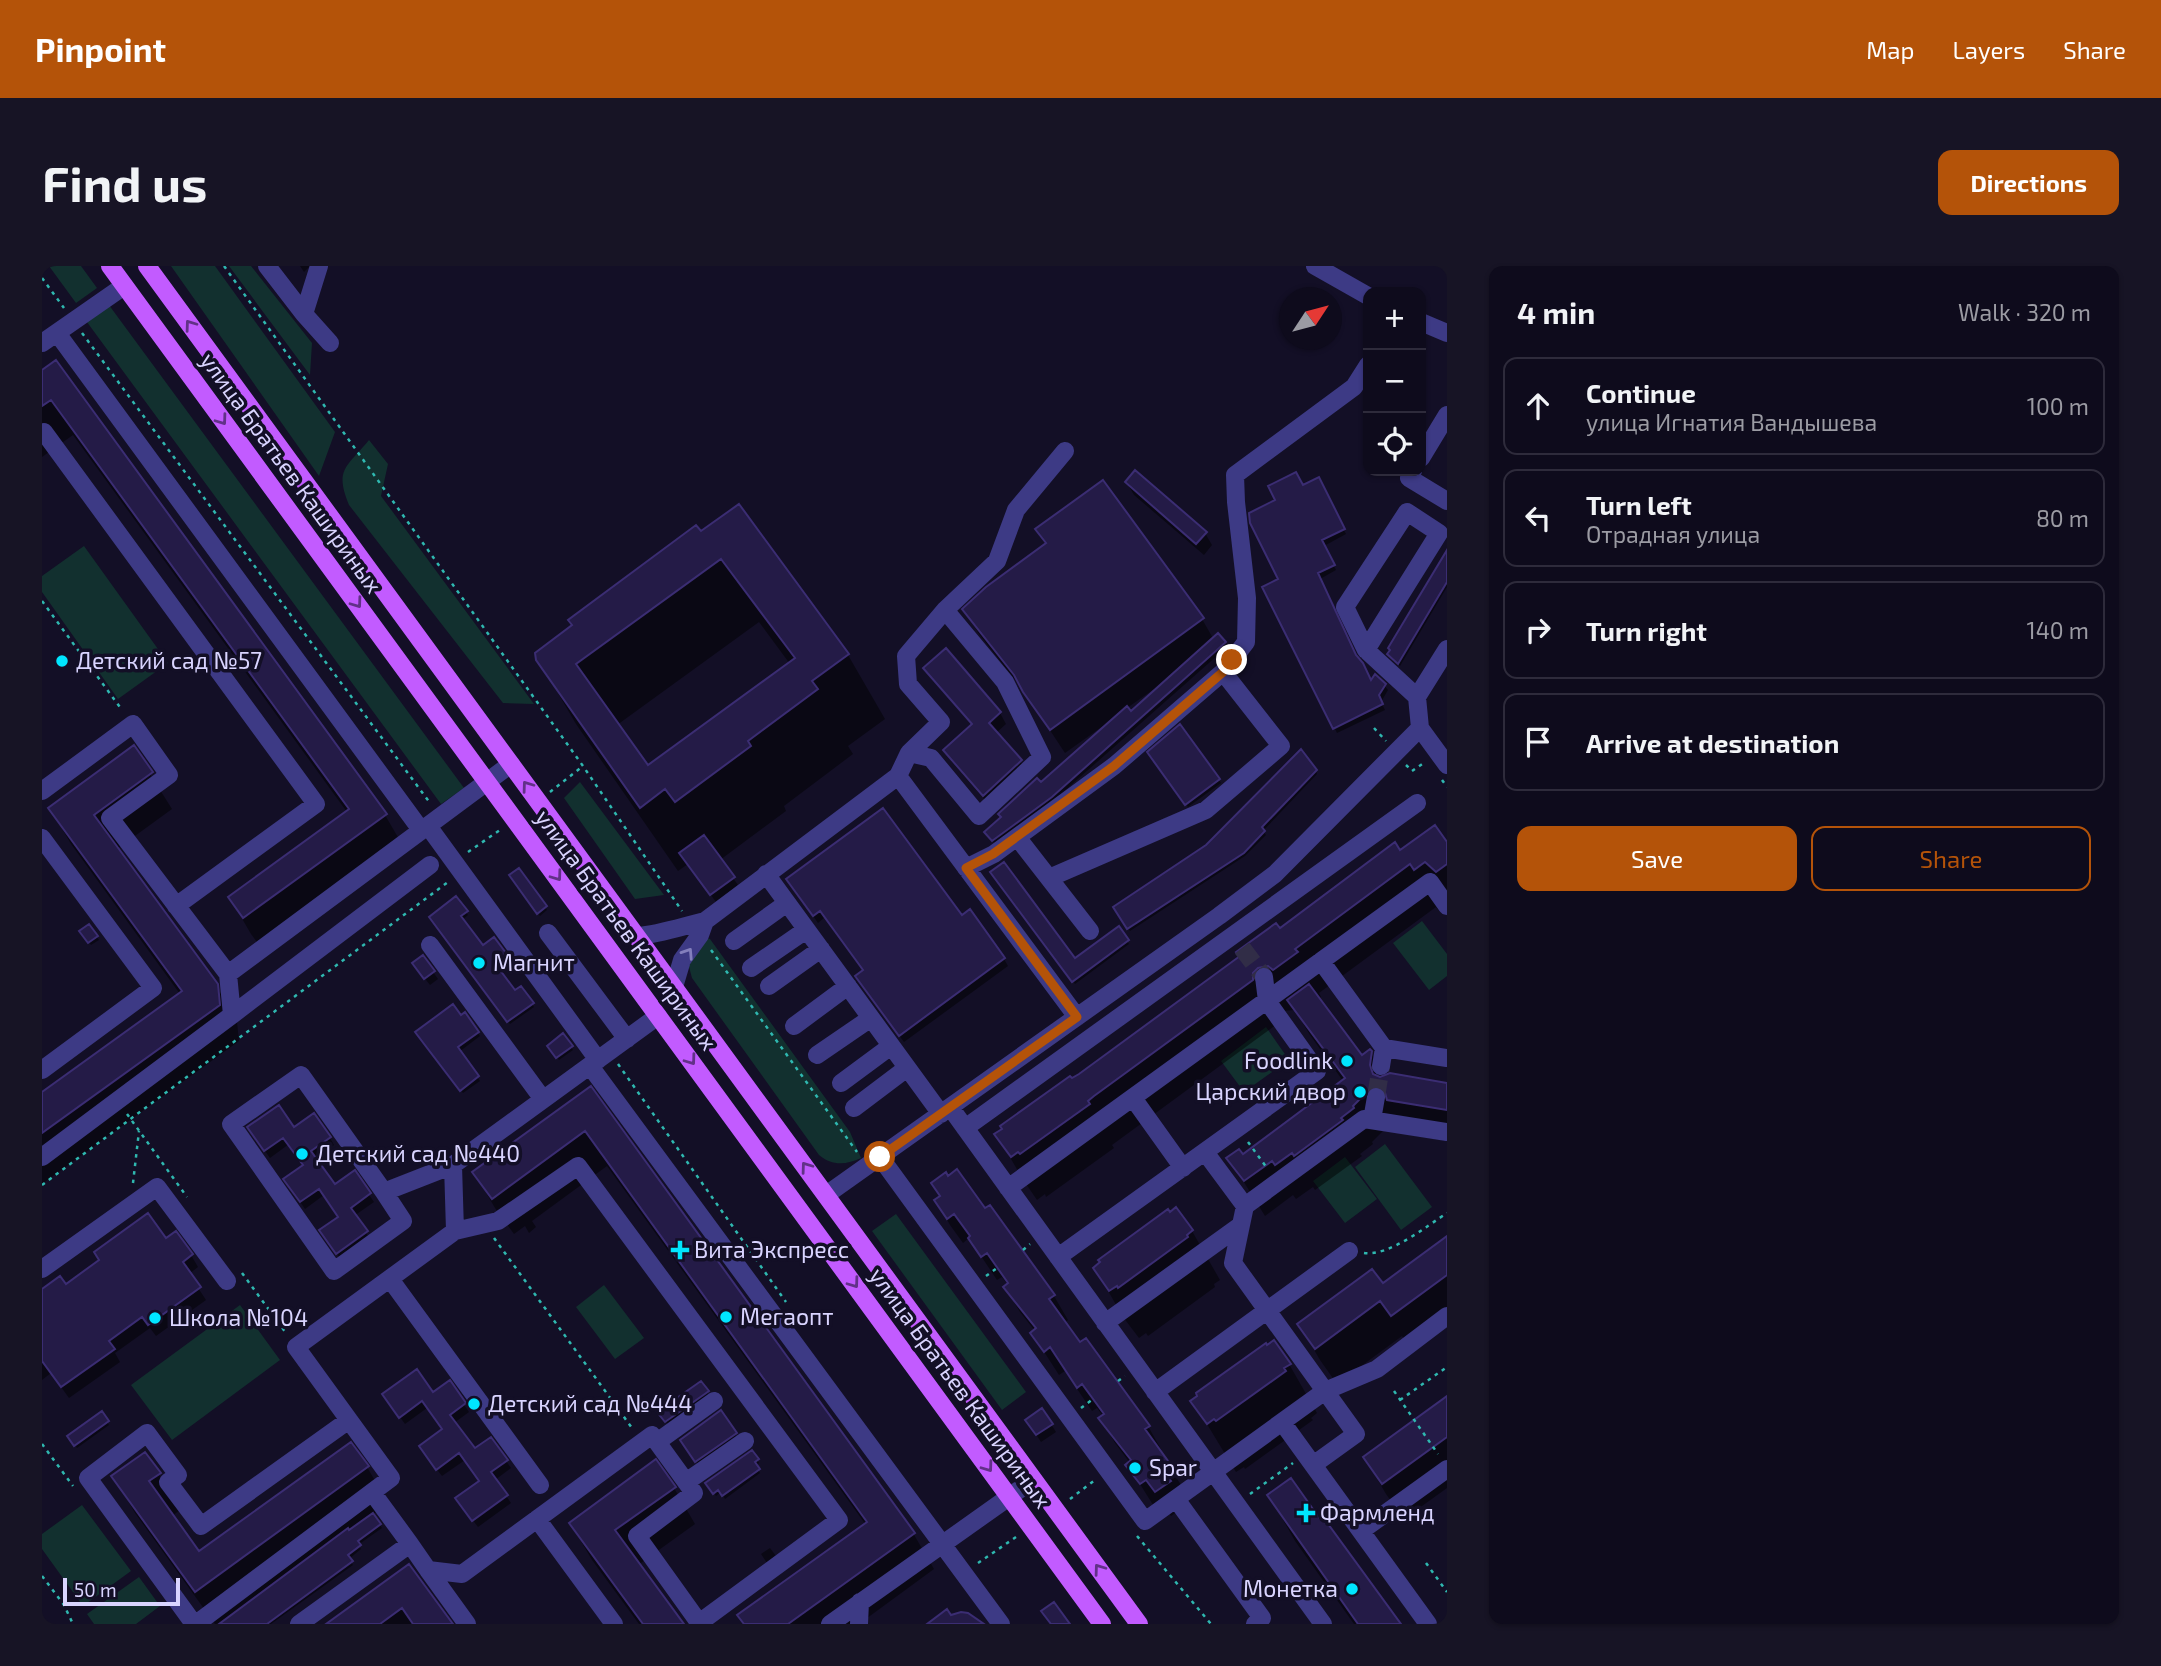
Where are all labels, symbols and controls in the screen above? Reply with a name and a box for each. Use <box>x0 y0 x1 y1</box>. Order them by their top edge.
text: Pinpoint <box>35 29 166 69</box>
text: Map <box>1866 35 1914 64</box>
text: Layers <box>1952 35 2025 64</box>
text: Share <box>2063 35 2126 64</box>
button: Directions <box>1938 150 2119 215</box>
text: Find us <box>42 153 207 212</box>
north arrow <box>1279 287 1342 350</box>
map controls <box>1363 287 1426 476</box>
button: + <box>1363 287 1426 350</box>
text: 4 min <box>1517 294 1595 330</box>
text: Walk · 320 m <box>1958 298 2091 326</box>
one-way arrow <box>186 321 198 333</box>
street label: улица Братьев Кашириных <box>194 347 388 599</box>
button: − <box>1363 350 1426 413</box>
text: Continue <box>1586 377 1696 408</box>
icon: ahead <box>1519 387 1557 425</box>
text: 100 m <box>2027 392 2089 420</box>
text: улица Игнатия Вандышева <box>1586 408 1877 436</box>
one-way arrow <box>214 412 227 425</box>
button: locate <box>1363 413 1426 476</box>
text: Turn left <box>1586 489 1692 520</box>
icon: left <box>1519 499 1557 537</box>
text: 80 m <box>2036 504 2089 532</box>
text: Отрадная улица <box>1586 520 1760 548</box>
one-way arrow <box>348 596 361 608</box>
icon: right <box>1519 611 1557 649</box>
text: Turn right <box>1586 615 1707 646</box>
text: 140 m <box>2027 616 2089 644</box>
route end <box>1216 644 1247 675</box>
place label: Детский сад №57 <box>76 646 262 674</box>
marker: Детский сад №57 <box>54 653 70 669</box>
icon: arrive <box>1519 723 1557 761</box>
text: Arrive at destination <box>1586 727 1839 758</box>
one-way arrow <box>523 781 535 794</box>
street label: улица Братьев Кашириных <box>529 804 723 1056</box>
button: Save <box>1517 826 1797 891</box>
button: Share <box>1811 826 2091 891</box>
one-way arrow <box>548 868 561 881</box>
place label: Магнит <box>493 948 575 976</box>
one-way arrow <box>679 948 692 961</box>
marker: Магнит <box>471 955 487 971</box>
place label: Foodlink <box>1244 1046 1333 1074</box>
one-way arrow <box>682 1052 695 1065</box>
marker: Foodlink <box>1339 1053 1355 1069</box>
place label: Царский двор <box>1195 1077 1346 1105</box>
marker: Царский двор <box>1352 1084 1368 1100</box>
place label: Детский сад №440 <box>316 1139 520 1167</box>
route start <box>864 1141 895 1172</box>
marker: Детский сад №440 <box>294 1146 310 1162</box>
one-way arrow <box>802 1162 814 1175</box>
place label: Вита Экспресс <box>694 1235 849 1263</box>
marker: Вита Экспресс <box>672 1242 688 1258</box>
street label: улица Братьев Кашириных <box>863 1262 1057 1514</box>
one-way arrow <box>845 1276 858 1288</box>
place label: Мегаопт <box>740 1302 834 1330</box>
place label: Школа №104 <box>169 1303 308 1331</box>
marker: Мегаопт <box>718 1309 734 1325</box>
marker: Школа №104 <box>147 1310 163 1326</box>
place label: Детский сад №444 <box>488 1389 692 1417</box>
marker: Детский сад №444 <box>466 1396 482 1412</box>
place label: Spar <box>1149 1453 1197 1481</box>
one-way arrow <box>980 1459 992 1472</box>
marker: Spar <box>1127 1460 1143 1476</box>
place label: Фармленд <box>1320 1498 1434 1526</box>
marker: Фармленд <box>1298 1505 1314 1521</box>
one-way arrow <box>1095 1564 1107 1577</box>
place label: Монетка <box>1243 1574 1338 1602</box>
scale bar <box>63 1575 180 1607</box>
text: 50 m <box>74 1578 117 1601</box>
marker: Монетка <box>1344 1581 1360 1597</box>

